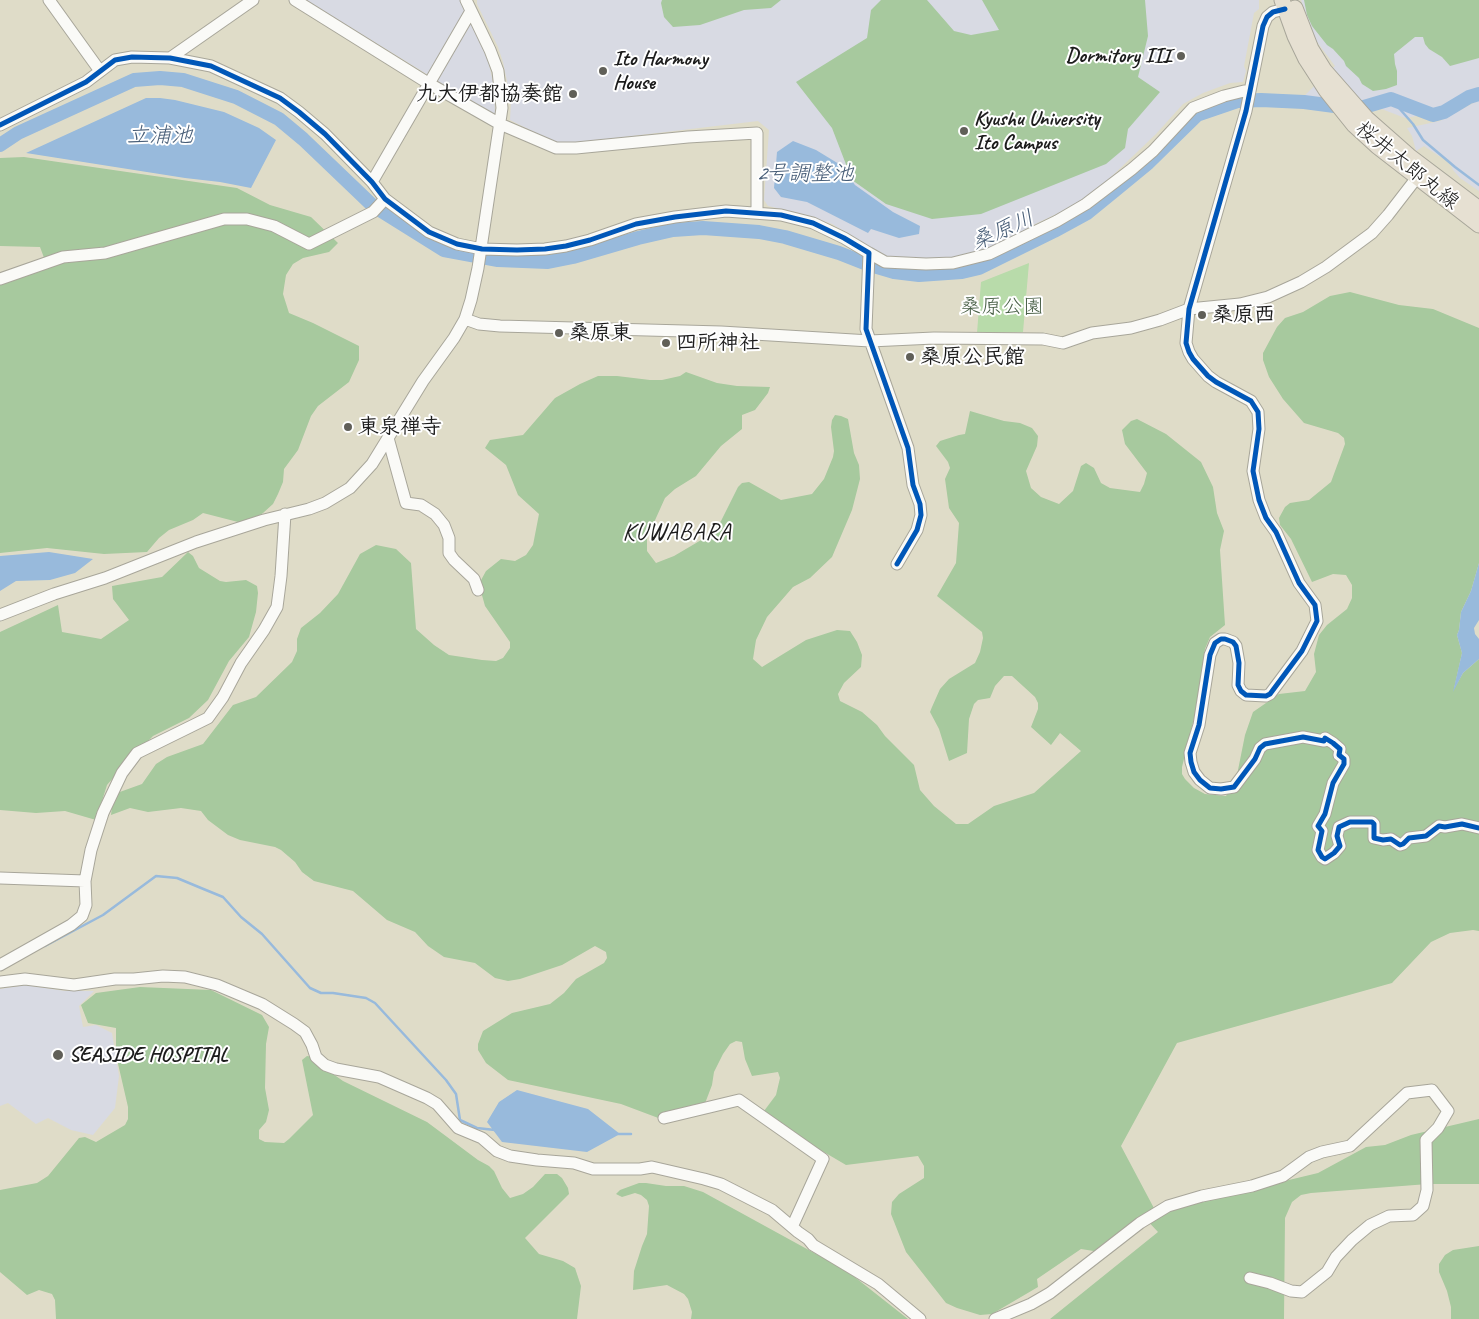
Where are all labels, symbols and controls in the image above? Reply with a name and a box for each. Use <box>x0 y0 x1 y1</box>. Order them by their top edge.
place label: Dormitory III <box>1066 43 1171 69</box>
place label: Ito Harmony House <box>613 46 708 96</box>
marker: Dormitory III <box>1175 50 1187 62</box>
marker: Ito Harmony House <box>597 65 609 77</box>
place label: 九大伊都協奏館 <box>416 81 563 107</box>
marker: 九大伊都協奏館 <box>567 88 579 100</box>
place label: Kyushu University Ito Campus <box>974 106 1100 156</box>
street label: 桜井太郎丸線 <box>1350 117 1464 215</box>
water label: 立浦池 <box>127 123 193 149</box>
marker: Kyushu University Ito Campus <box>958 125 970 137</box>
water label: 2号調整池 <box>756 161 854 187</box>
water label: 桑原川 <box>967 206 1039 256</box>
park label: 桑原公園 <box>960 294 1044 320</box>
place label: 桑原西 <box>1212 302 1275 328</box>
marker: 桑原西 <box>1196 309 1208 321</box>
place label: 桑原東 <box>569 320 632 346</box>
marker: 桑原東 <box>553 327 565 339</box>
place label: 四所神社 <box>676 330 760 356</box>
marker: 四所神社 <box>660 337 672 349</box>
place label: 桑原公民館 <box>920 344 1025 370</box>
marker: 桑原公民館 <box>904 351 916 363</box>
place label: 東泉禅寺 <box>358 414 442 440</box>
marker: 東泉禅寺 <box>342 421 354 433</box>
district label: KUWABARA <box>622 519 732 547</box>
place label: SEASIDE HOSPITAL <box>69 1042 228 1068</box>
marker: SEASIDE HOSPITAL <box>51 1048 65 1062</box>

